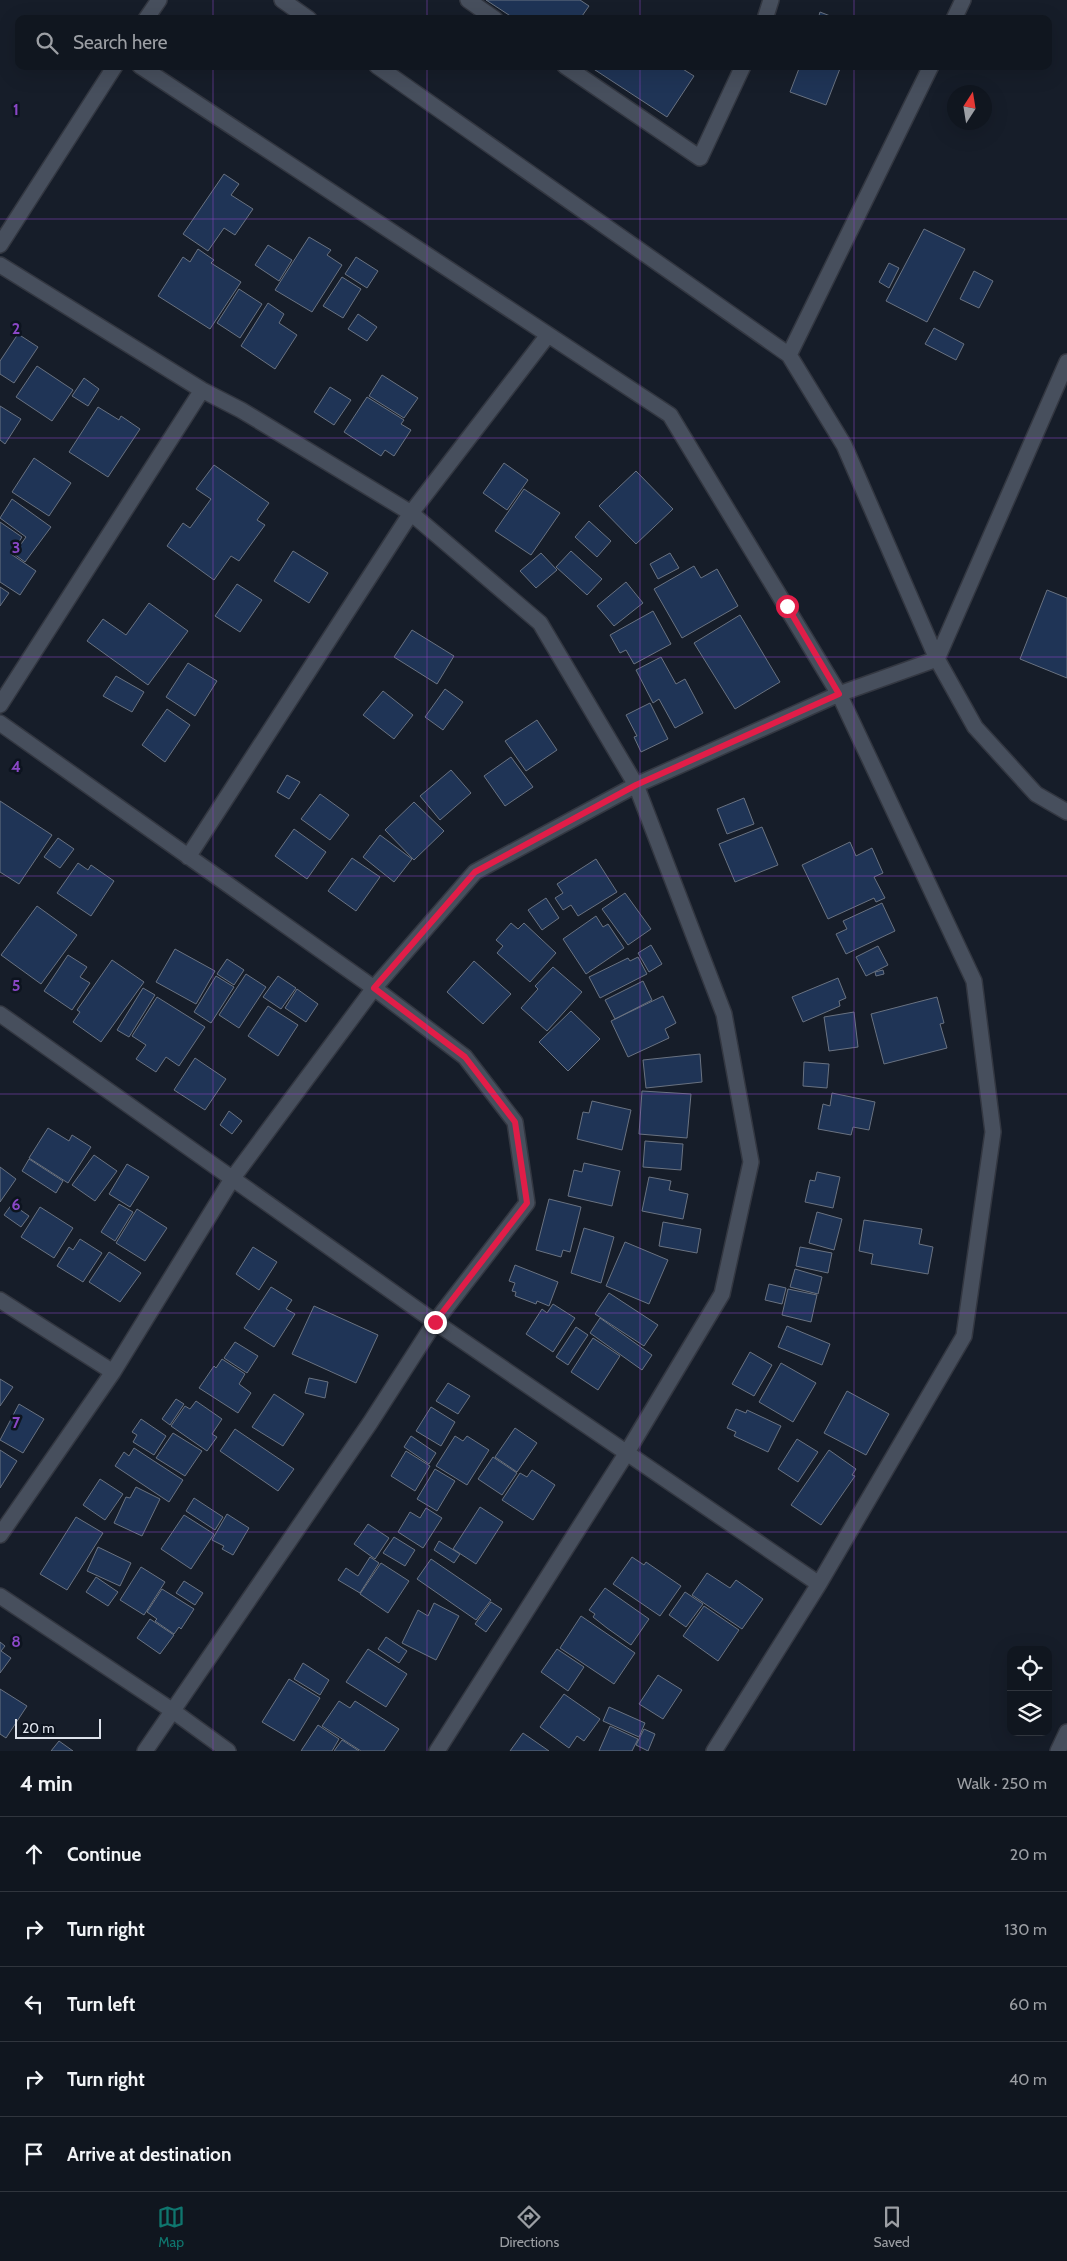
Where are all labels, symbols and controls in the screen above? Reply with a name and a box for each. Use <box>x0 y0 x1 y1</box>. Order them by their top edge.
search box <box>15 15 1052 70</box>
icon: search <box>33 29 61 57</box>
text: Search here <box>73 31 167 54</box>
north arrow <box>947 85 992 130</box>
text: 1 <box>13 100 19 119</box>
text: 2 <box>12 319 20 338</box>
text: 3 <box>12 538 20 557</box>
route start <box>776 595 799 618</box>
text: 4 <box>11 757 21 776</box>
text: 5 <box>12 976 20 995</box>
text: 6 <box>12 1195 21 1214</box>
route end <box>424 1311 447 1334</box>
text: 7 <box>12 1413 21 1432</box>
text: 8 <box>11 1632 21 1651</box>
map controls <box>1007 1646 1052 1736</box>
button: locate <box>1007 1646 1052 1691</box>
button: layers <box>1007 1691 1052 1736</box>
scale bar <box>15 1716 101 1739</box>
text: 20 m <box>22 1719 55 1737</box>
text: 4 min <box>20 1771 73 1796</box>
text: Walk · 250 m <box>957 1774 1047 1793</box>
icon: ahead <box>20 1840 48 1868</box>
text: Continue <box>67 1843 141 1866</box>
text: 20 m <box>1010 1845 1047 1864</box>
icon: right <box>20 1915 48 1943</box>
text: Turn right <box>67 1918 145 1941</box>
text: 130 m <box>1004 1920 1047 1939</box>
icon: left <box>20 1990 48 2018</box>
text: Turn left <box>67 1993 135 2016</box>
text: 60 m <box>1009 1995 1047 2014</box>
icon: right <box>20 2065 48 2093</box>
text: Turn right <box>67 2068 145 2091</box>
text: 40 m <box>1009 2070 1047 2089</box>
icon: arrive <box>20 2140 48 2168</box>
text: Arrive at destination <box>67 2143 231 2166</box>
tab: Map <box>157 2203 185 2251</box>
tab: Directions <box>499 2203 559 2251</box>
tab: Saved <box>873 2203 910 2251</box>

